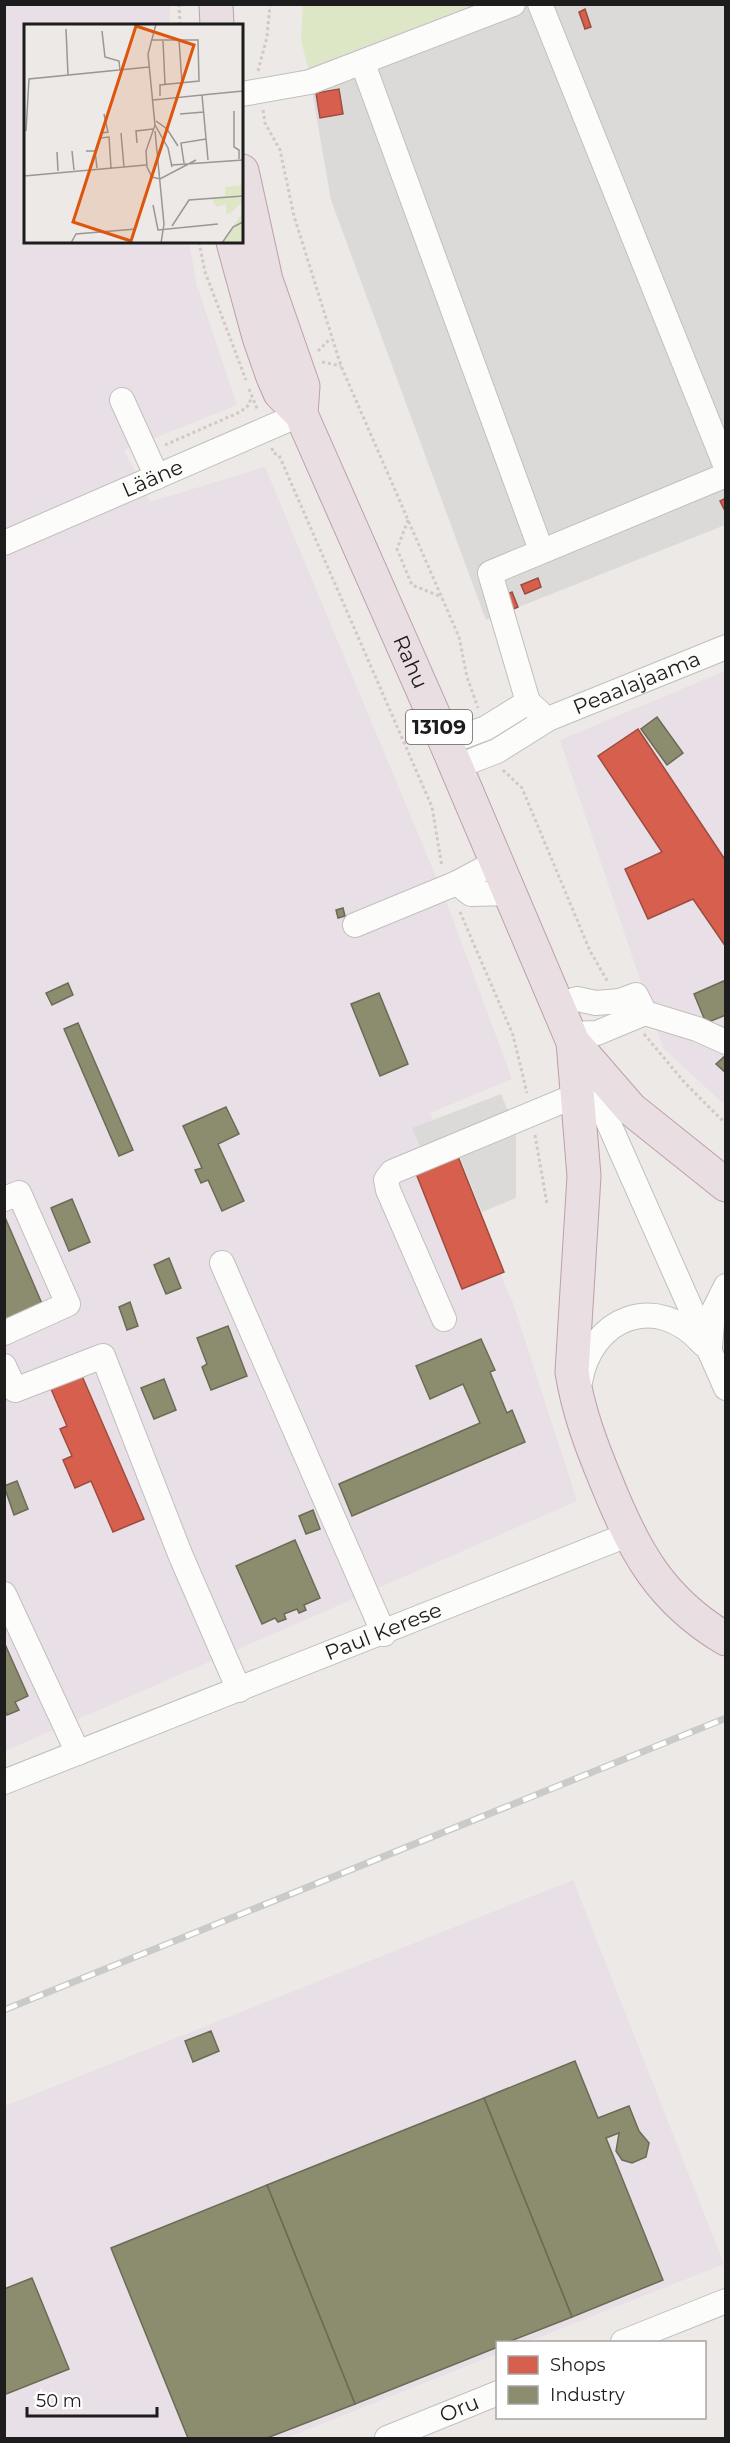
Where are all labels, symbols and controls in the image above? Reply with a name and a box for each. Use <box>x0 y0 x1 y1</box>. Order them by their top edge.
inset map <box>24 24 243 243</box>
street label: Lääne <box>118 454 187 502</box>
street label: Rahu <box>388 631 433 692</box>
street label: Peaalajaama <box>569 646 704 720</box>
road number: 13109 <box>406 710 472 744</box>
street label: Paul Kerese <box>321 1597 445 1666</box>
legend <box>496 2341 706 2419</box>
text: Shops <box>550 2354 606 2376</box>
scale bar <box>27 2380 158 2418</box>
text: Industry <box>550 2384 625 2406</box>
street label: Oru <box>436 2389 482 2427</box>
text: 50 m <box>36 2390 82 2412</box>

